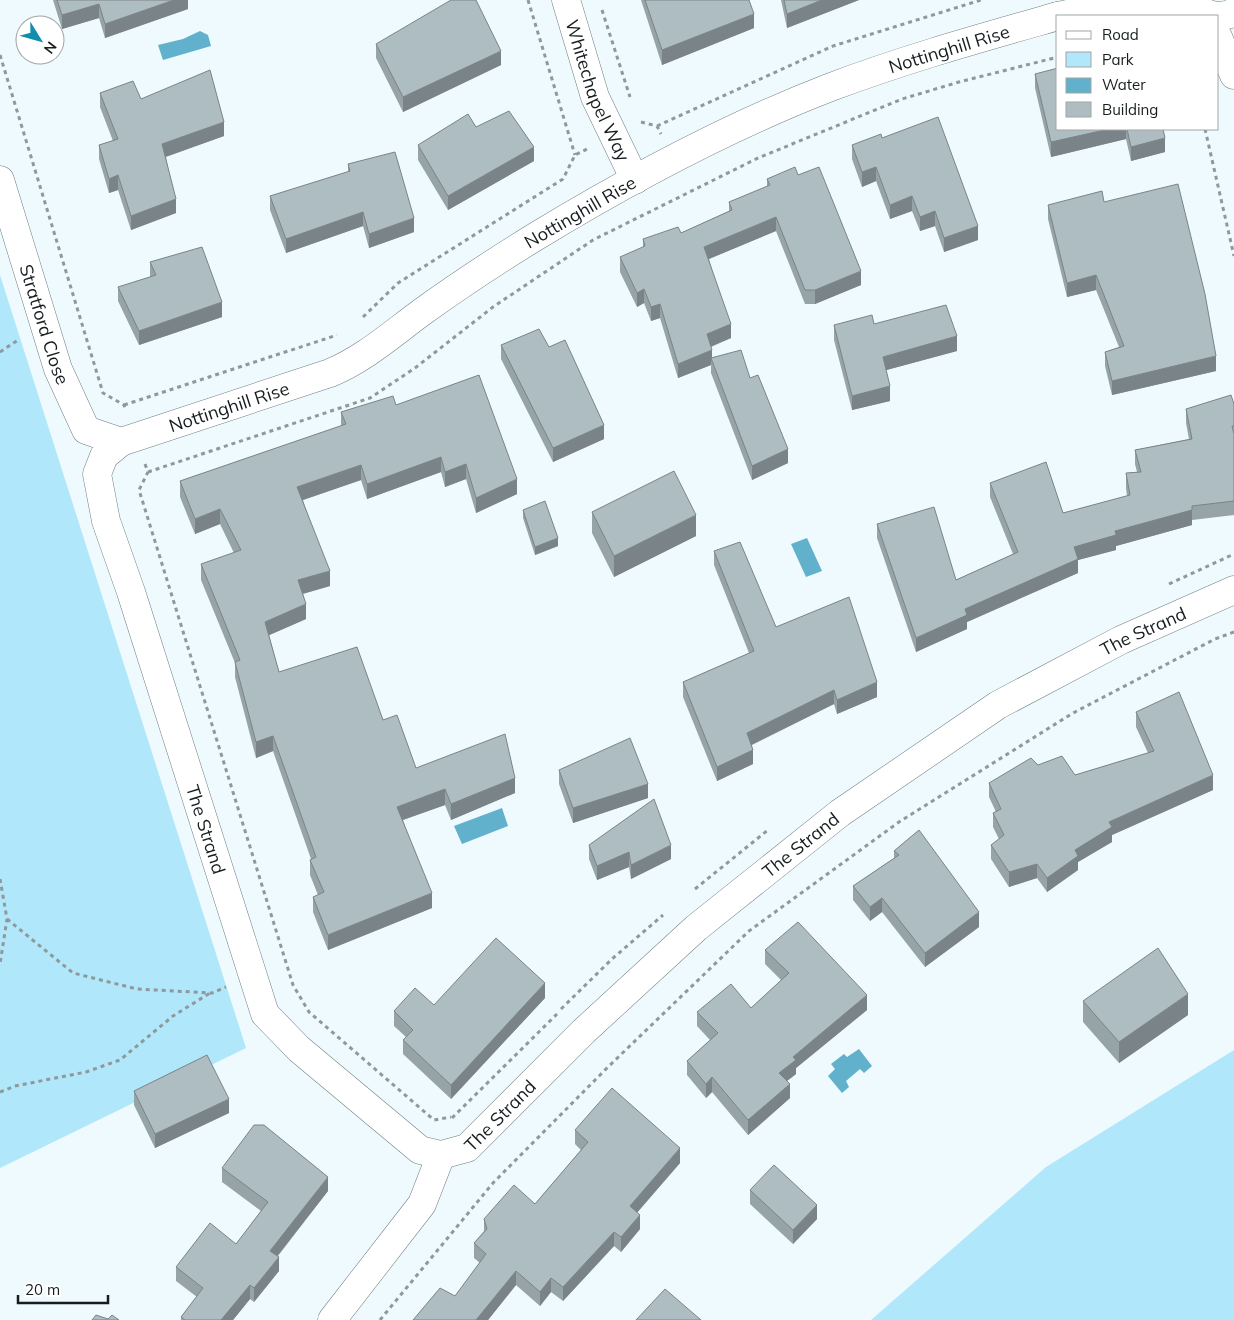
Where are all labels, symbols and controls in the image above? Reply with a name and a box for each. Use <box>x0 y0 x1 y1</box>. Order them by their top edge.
north arrow <box>15 15 65 65</box>
legend <box>1056 15 1219 130</box>
street label: Whitechapel Way <box>561 17 636 165</box>
street label: Nottinghill Rise <box>886 20 1012 78</box>
text: Road <box>1102 25 1139 44</box>
text: N <box>40 38 61 57</box>
text: Park <box>1102 50 1134 69</box>
text: Water <box>1102 75 1146 94</box>
text: Building <box>1102 100 1158 119</box>
street label: Nottinghill Rise <box>520 171 640 253</box>
street label: Stratford Close <box>15 261 75 388</box>
street label: Nottinghill Rise <box>166 377 292 437</box>
street label: The Strand <box>1096 601 1190 661</box>
street label: The Strand <box>181 782 231 877</box>
street label: The Strand <box>757 807 844 882</box>
street label: The Strand <box>459 1075 540 1156</box>
scale bar <box>18 1272 108 1304</box>
text: 20 m <box>25 1280 60 1299</box>

